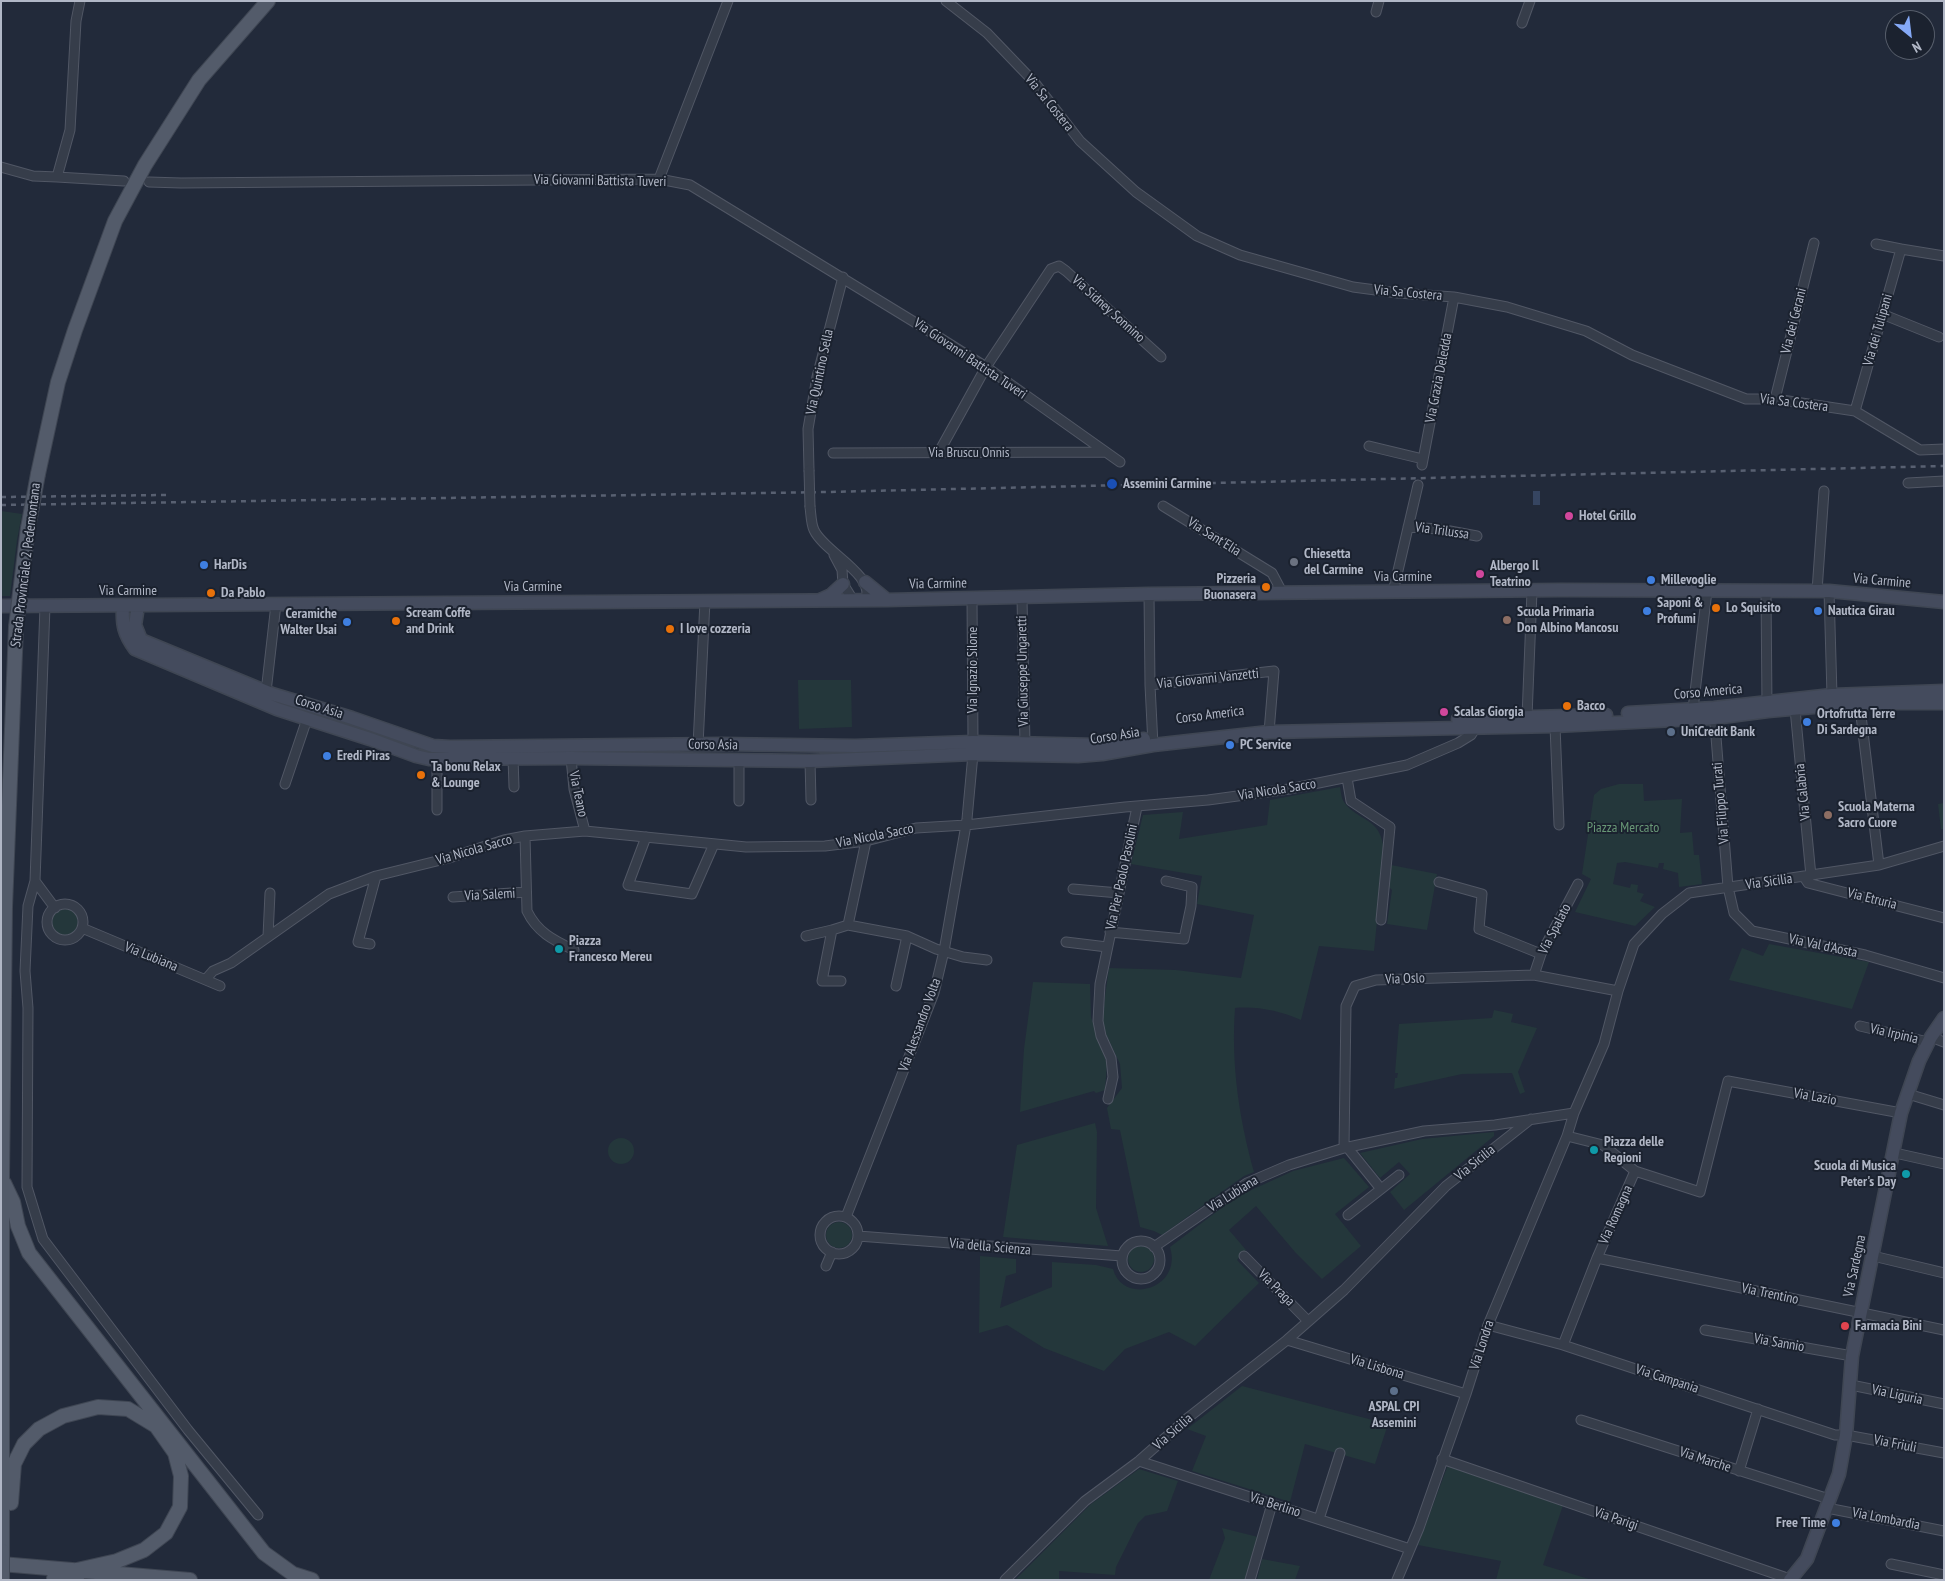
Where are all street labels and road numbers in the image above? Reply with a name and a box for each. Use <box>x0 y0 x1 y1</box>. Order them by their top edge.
street label: Via Sa Costera <box>1021 71 1077 135</box>
street label: Via Giovanni Battista Tuveri <box>534 171 666 191</box>
street label: Via Sidney Sonnino <box>1068 272 1148 346</box>
street label: Via Sa Costera <box>1373 282 1443 304</box>
street label: Via dei Gerani <box>1778 286 1810 356</box>
street label: Via dei Tulipani <box>1860 292 1896 368</box>
street label: Via Giovanni Battista Tuveri <box>910 315 1030 403</box>
street label: Via Quintino Sella <box>803 328 837 416</box>
street label: Via Grazia Deledda <box>1422 332 1456 424</box>
street label: Via Sa Costera <box>1759 390 1829 416</box>
street label: Via Bruscu Onnis <box>928 445 1010 461</box>
street label: Strada Provinciale 2 Pedemontana <box>8 482 44 648</box>
street label: Via Sant'Elia <box>1184 514 1244 560</box>
street label: Via Trilussa <box>1414 519 1470 543</box>
street label: Via Carmine <box>1374 569 1432 585</box>
street label: Via Carmine <box>1852 570 1912 592</box>
street label: Via Carmine <box>909 575 967 593</box>
street label: Via Carmine <box>504 579 562 595</box>
street label: Via Carmine <box>99 583 157 599</box>
street label: Via Giuseppe Ungaretti <box>1014 615 1032 727</box>
street label: Via Ignazio Silone <box>965 627 981 713</box>
street label: Via Giovanni Vanzetti <box>1156 665 1260 693</box>
street label: Corso America <box>1673 681 1743 703</box>
street label: Corso Asia <box>293 691 345 723</box>
street label: Corso America <box>1175 702 1245 728</box>
street label: Corso Asia <box>1089 724 1141 748</box>
street label: Corso Asia <box>688 736 738 754</box>
street label: Via Filippo Turati <box>1709 761 1733 845</box>
street label: Via Calabria <box>1792 763 1814 821</box>
street label: Via Teano <box>565 770 591 818</box>
street label: Via Nicola Sacco <box>1237 776 1317 804</box>
street label: Via Nicola Sacco <box>835 820 915 852</box>
street label: Via Pier Paolo Pasolini <box>1103 823 1141 931</box>
street label: Via Nicola Sacco <box>434 831 514 869</box>
street label: Via Sicilia <box>1745 870 1793 894</box>
street label: Via Salemi <box>464 885 516 905</box>
street label: Via Etruria <box>1846 885 1898 913</box>
street label: Via Spalato <box>1535 901 1575 957</box>
street label: Via Val d'Aosta <box>1787 931 1859 961</box>
street label: Via Lubiana <box>122 939 180 975</box>
street label: Via Oslo <box>1385 970 1425 988</box>
street label: Via Alessandro Volta <box>895 976 945 1074</box>
street label: Via Irpinia <box>1868 1020 1920 1048</box>
street label: Via Lazio <box>1792 1085 1838 1109</box>
street label: Via Sicilia <box>1451 1142 1499 1184</box>
street label: Via Lubiana <box>1205 1172 1261 1216</box>
street label: Via Romagna <box>1596 1183 1636 1247</box>
street label: Via Sardegna <box>1840 1233 1870 1299</box>
street label: Via della Scienza <box>949 1235 1031 1259</box>
street label: Via Praga <box>1254 1266 1298 1310</box>
street label: Via Trentino <box>1740 1280 1800 1308</box>
street label: Via Londra <box>1466 1318 1498 1372</box>
street label: Via Sannio <box>1752 1330 1806 1356</box>
street label: Via Lisbona <box>1348 1351 1406 1383</box>
street label: Via Campania <box>1633 1361 1701 1397</box>
street label: Via Liguria <box>1870 1381 1924 1409</box>
street label: Via Sicilia <box>1150 1410 1196 1454</box>
street label: Via Friuli <box>1872 1432 1918 1456</box>
street label: Via Marche <box>1677 1444 1733 1476</box>
street label: Via Berlino <box>1247 1489 1303 1521</box>
street label: Via Parigi <box>1592 1504 1640 1534</box>
street label: Via Lombardia <box>1851 1504 1921 1534</box>

